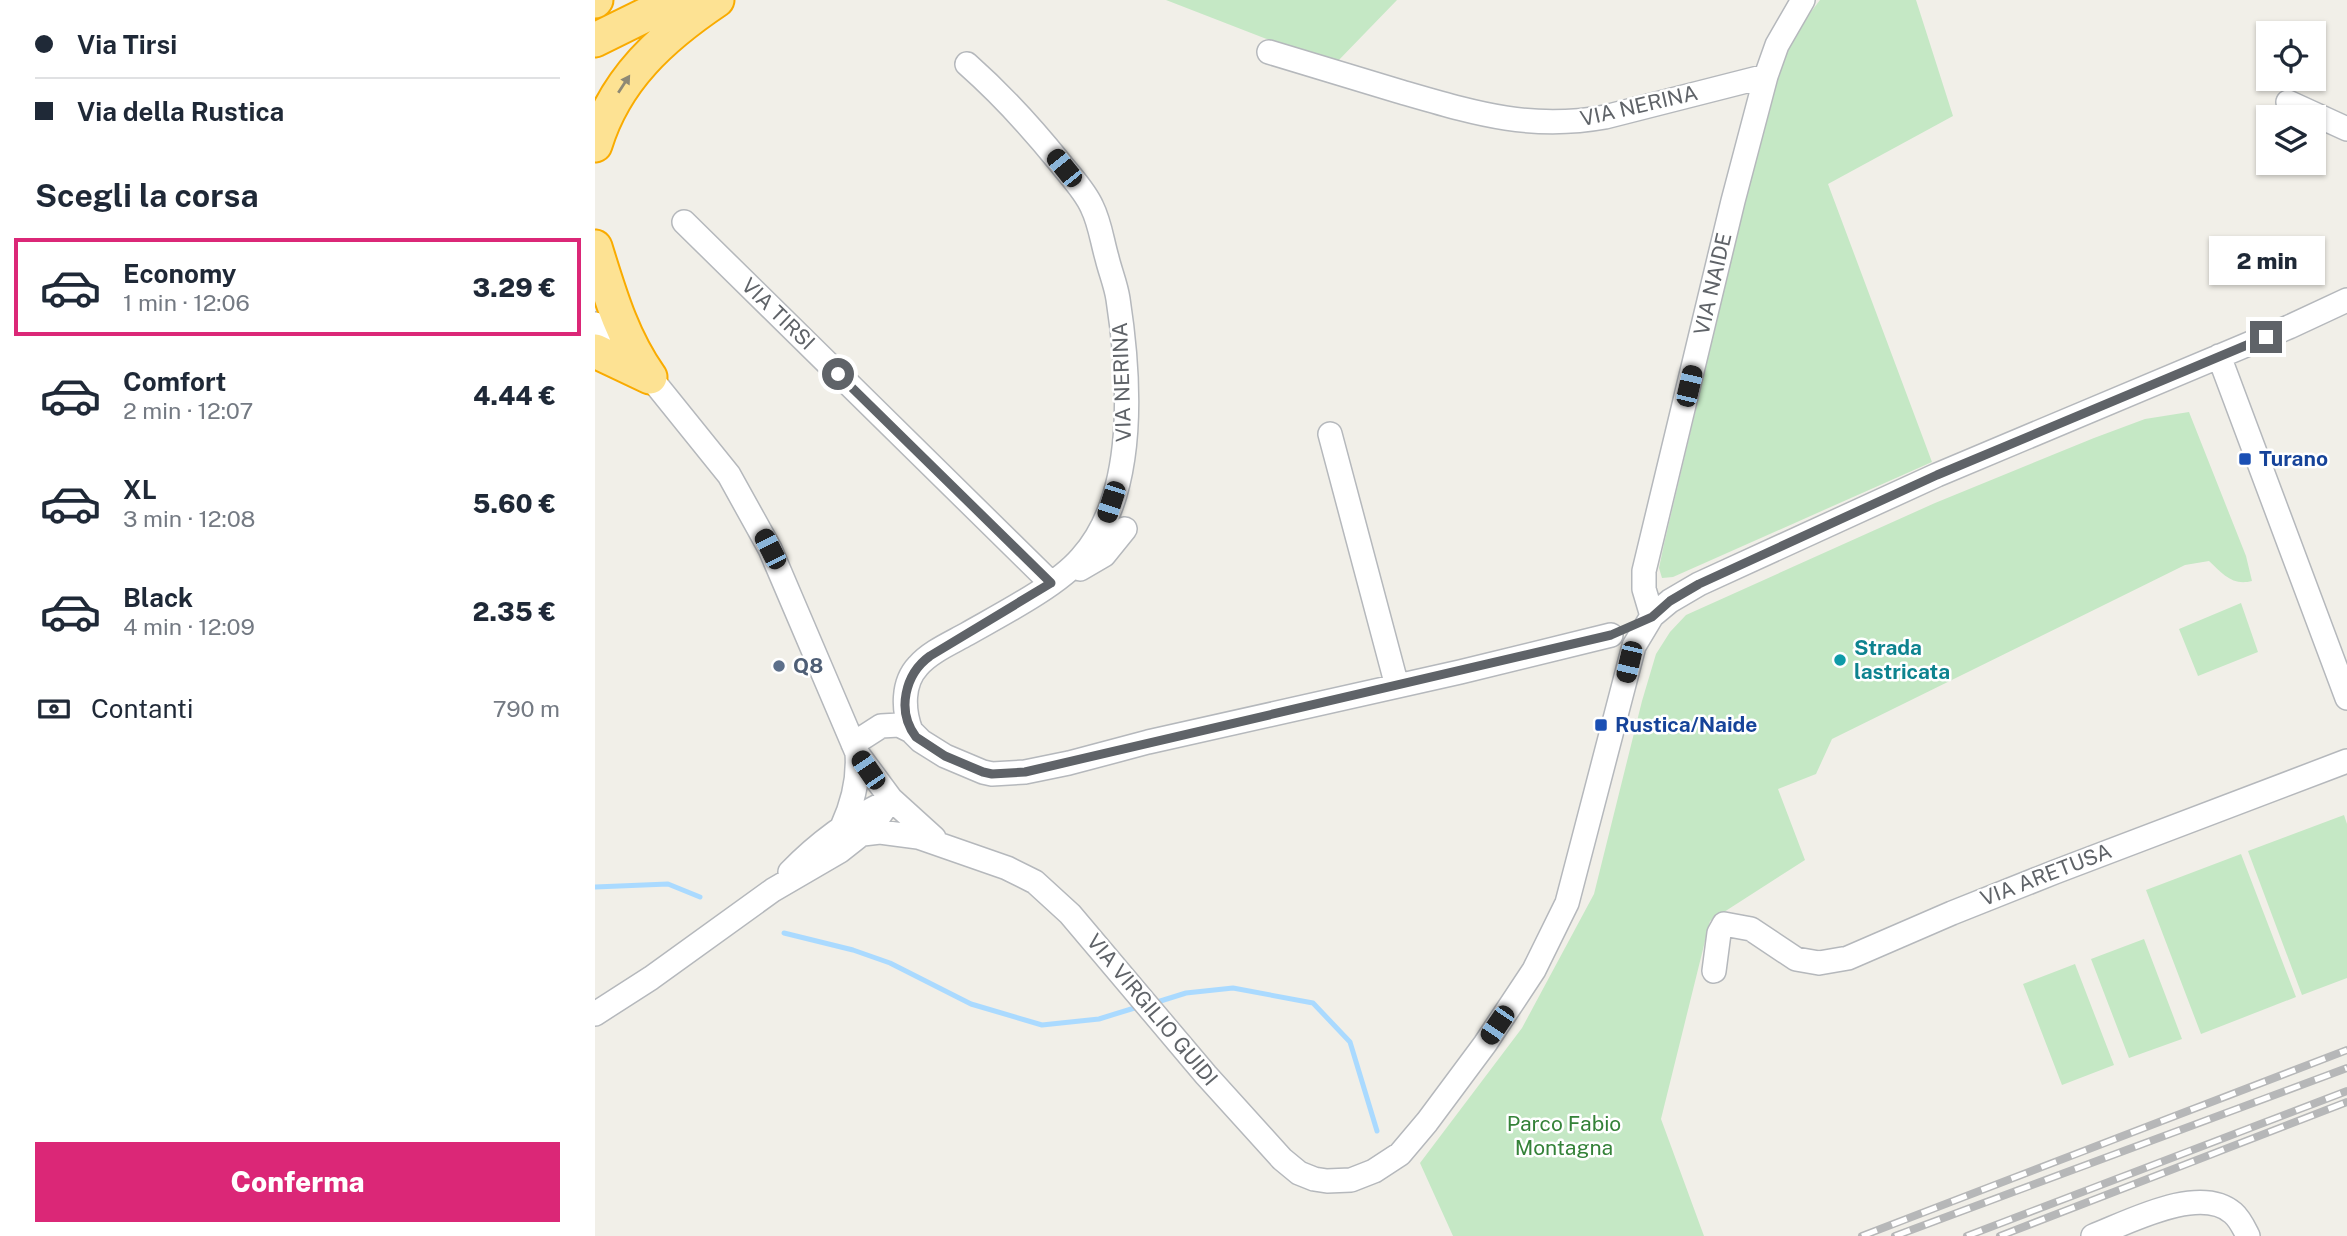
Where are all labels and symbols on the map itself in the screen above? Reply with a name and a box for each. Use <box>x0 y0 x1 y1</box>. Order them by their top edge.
one-way arrow <box>617 75 631 93</box>
street label: VIA NERINA <box>1578 80 1700 131</box>
car <box>1043 145 1086 191</box>
street label: VIA NAIDE <box>1689 230 1736 338</box>
callout: 2 min <box>2208 236 2324 284</box>
street label: VIA TIRSI <box>736 273 820 355</box>
route end <box>2250 321 2282 353</box>
street label: VIA NERINA <box>1107 322 1136 442</box>
route start <box>822 358 854 390</box>
car <box>1675 363 1704 409</box>
place label: Turano <box>2259 446 2328 471</box>
marker: Turano <box>2237 451 2253 467</box>
car <box>1095 479 1128 525</box>
car <box>752 526 789 572</box>
place label: Strada lastricata <box>1854 635 1950 684</box>
car <box>1615 639 1644 685</box>
marker: Strada lastricata <box>1832 652 1848 668</box>
place label: Q8 <box>793 653 823 678</box>
marker: Q8 <box>771 658 787 674</box>
place label: Rustica/Naide <box>1615 712 1757 737</box>
marker: Rustica/Naide <box>1593 717 1609 733</box>
car <box>848 747 889 793</box>
street label: VIA ARETUSA <box>1977 838 2115 911</box>
street label: VIA VIRGILIO GUIDI <box>1082 929 1223 1091</box>
car <box>1477 1002 1518 1048</box>
park label: Parco Fabio Montagna <box>1507 1111 1621 1160</box>

